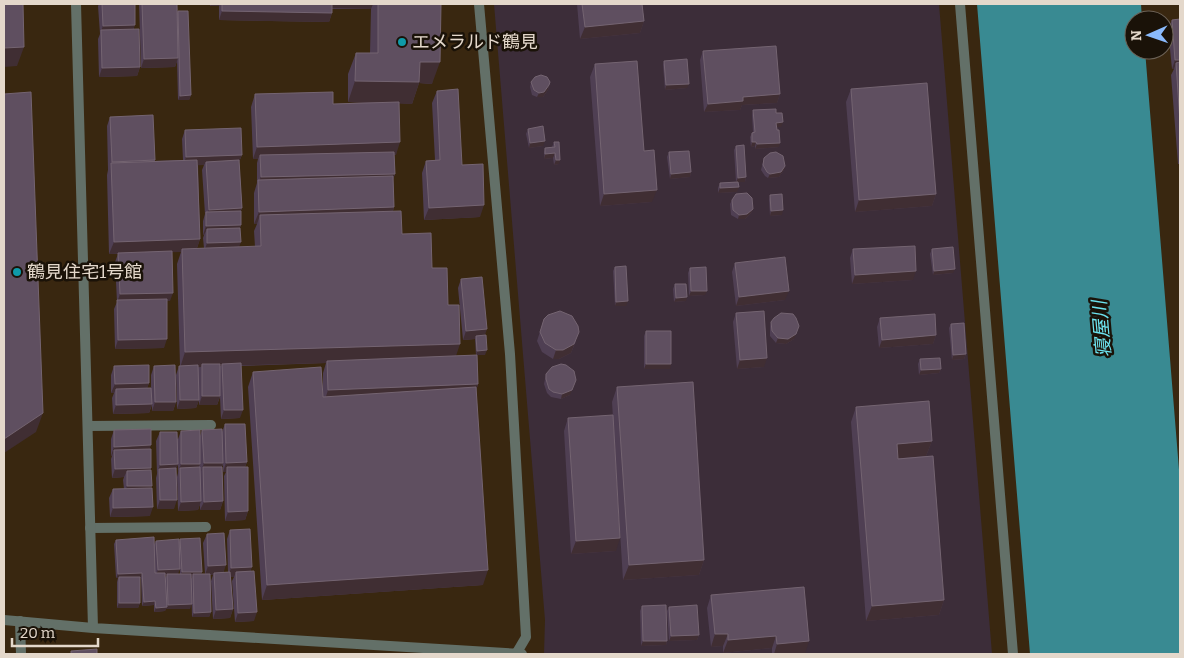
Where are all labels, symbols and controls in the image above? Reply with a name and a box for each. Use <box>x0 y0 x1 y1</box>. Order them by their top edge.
north arrow <box>1124 10 1174 60</box>
text: N <box>1128 30 1145 41</box>
place label: エメラルド鶴見 <box>412 31 538 53</box>
marker: エメラルド鶴見 <box>396 36 408 48</box>
place label: 鶴見住宅1号館 <box>27 261 142 283</box>
marker: 鶴見住宅1号館 <box>11 266 23 278</box>
water label: 寝屋川 <box>1087 298 1115 358</box>
scale bar <box>12 616 99 648</box>
text: 20 m <box>20 624 56 642</box>

